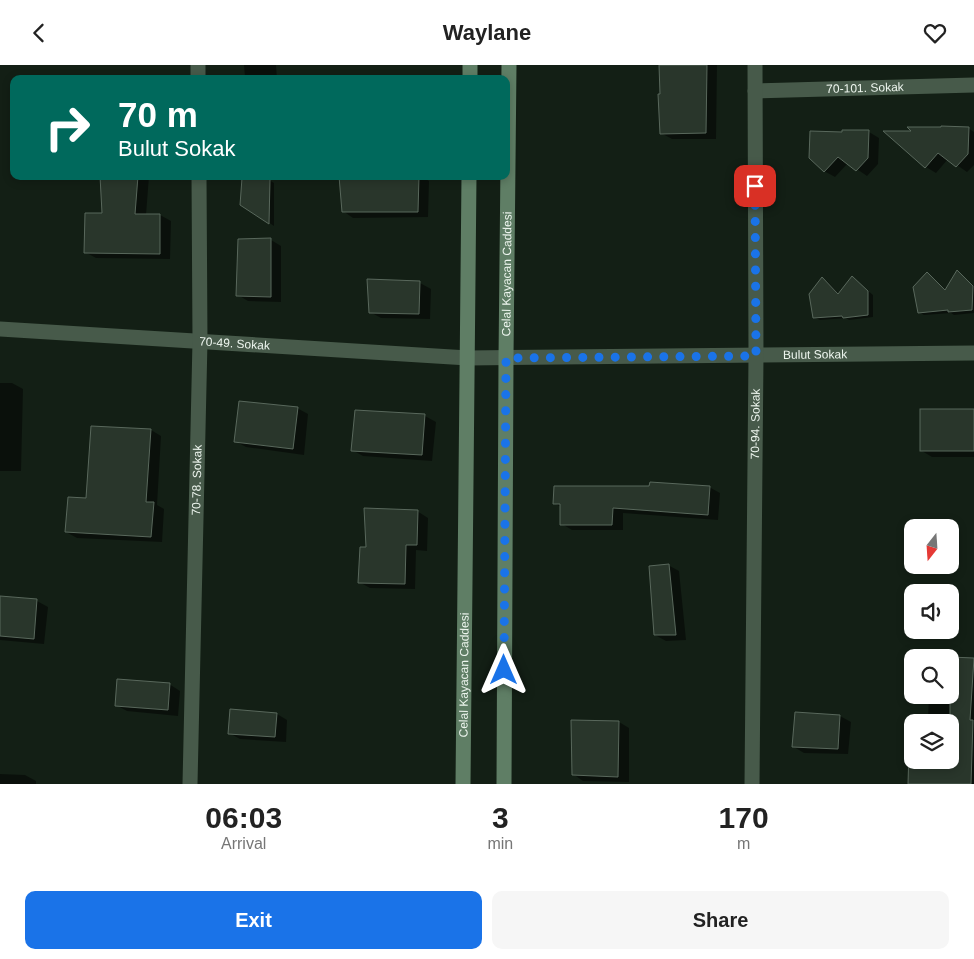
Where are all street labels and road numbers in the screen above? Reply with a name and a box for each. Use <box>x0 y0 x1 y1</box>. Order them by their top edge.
street label: 70-101. Sokak <box>826 80 905 96</box>
street label: Celal Kayacan Caddesi <box>499 211 514 337</box>
street label: 70-49. Sokak <box>199 334 271 353</box>
street label: Bulut Sokak <box>783 347 848 362</box>
street label: 70-94. Sokak <box>748 388 763 459</box>
street label: 70-78. Sokak <box>189 444 205 516</box>
street label: Celal Kayacan Caddesi <box>456 612 472 738</box>

